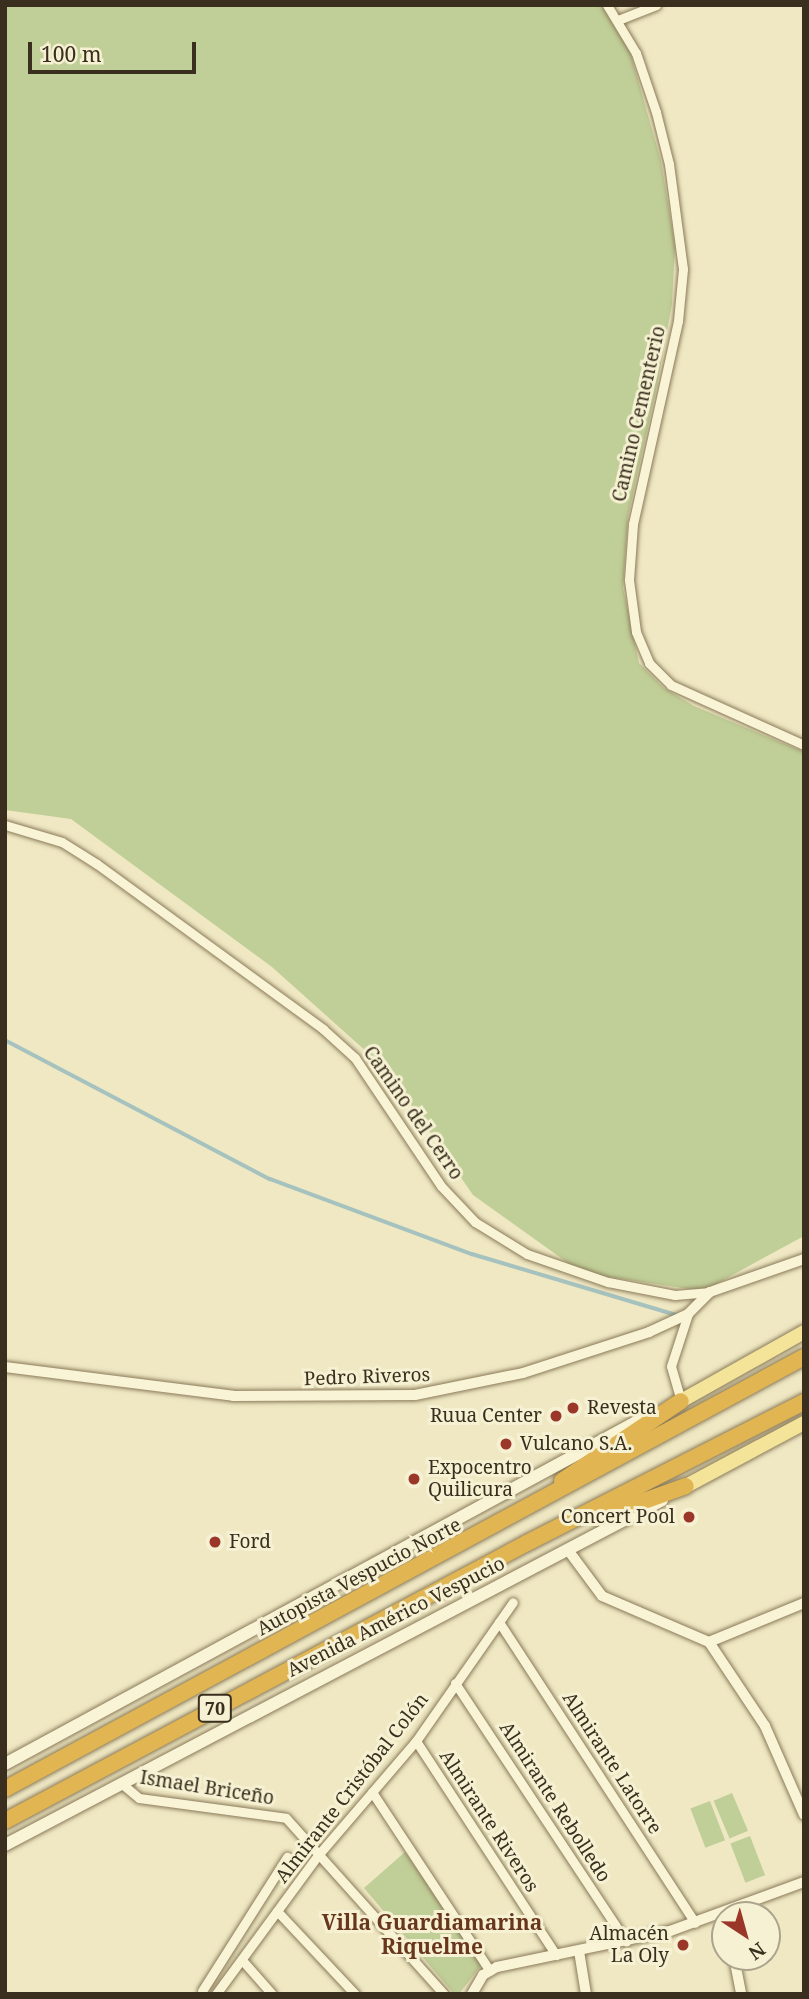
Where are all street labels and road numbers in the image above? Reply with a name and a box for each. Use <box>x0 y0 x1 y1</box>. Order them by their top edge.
street label: Camino Cementerio <box>608 324 670 504</box>
street label: Camino del Cerro <box>358 1042 468 1184</box>
street label: Pedro Riveros <box>303 1363 431 1391</box>
street label: Autopista Vespucio Norte <box>253 1513 465 1641</box>
street label: Avenida Américo Vespucio <box>283 1552 509 1682</box>
street label: Almirante Latorre <box>558 1688 666 1838</box>
street label: Almirante Cristóbal Colón <box>271 1689 433 1887</box>
road number: 70 <box>198 1694 232 1722</box>
street label: Almirante Rebolledo <box>495 1718 615 1886</box>
street label: Almirante Riveros <box>435 1746 543 1896</box>
street label: Ismael Briceño <box>138 1766 276 1810</box>

